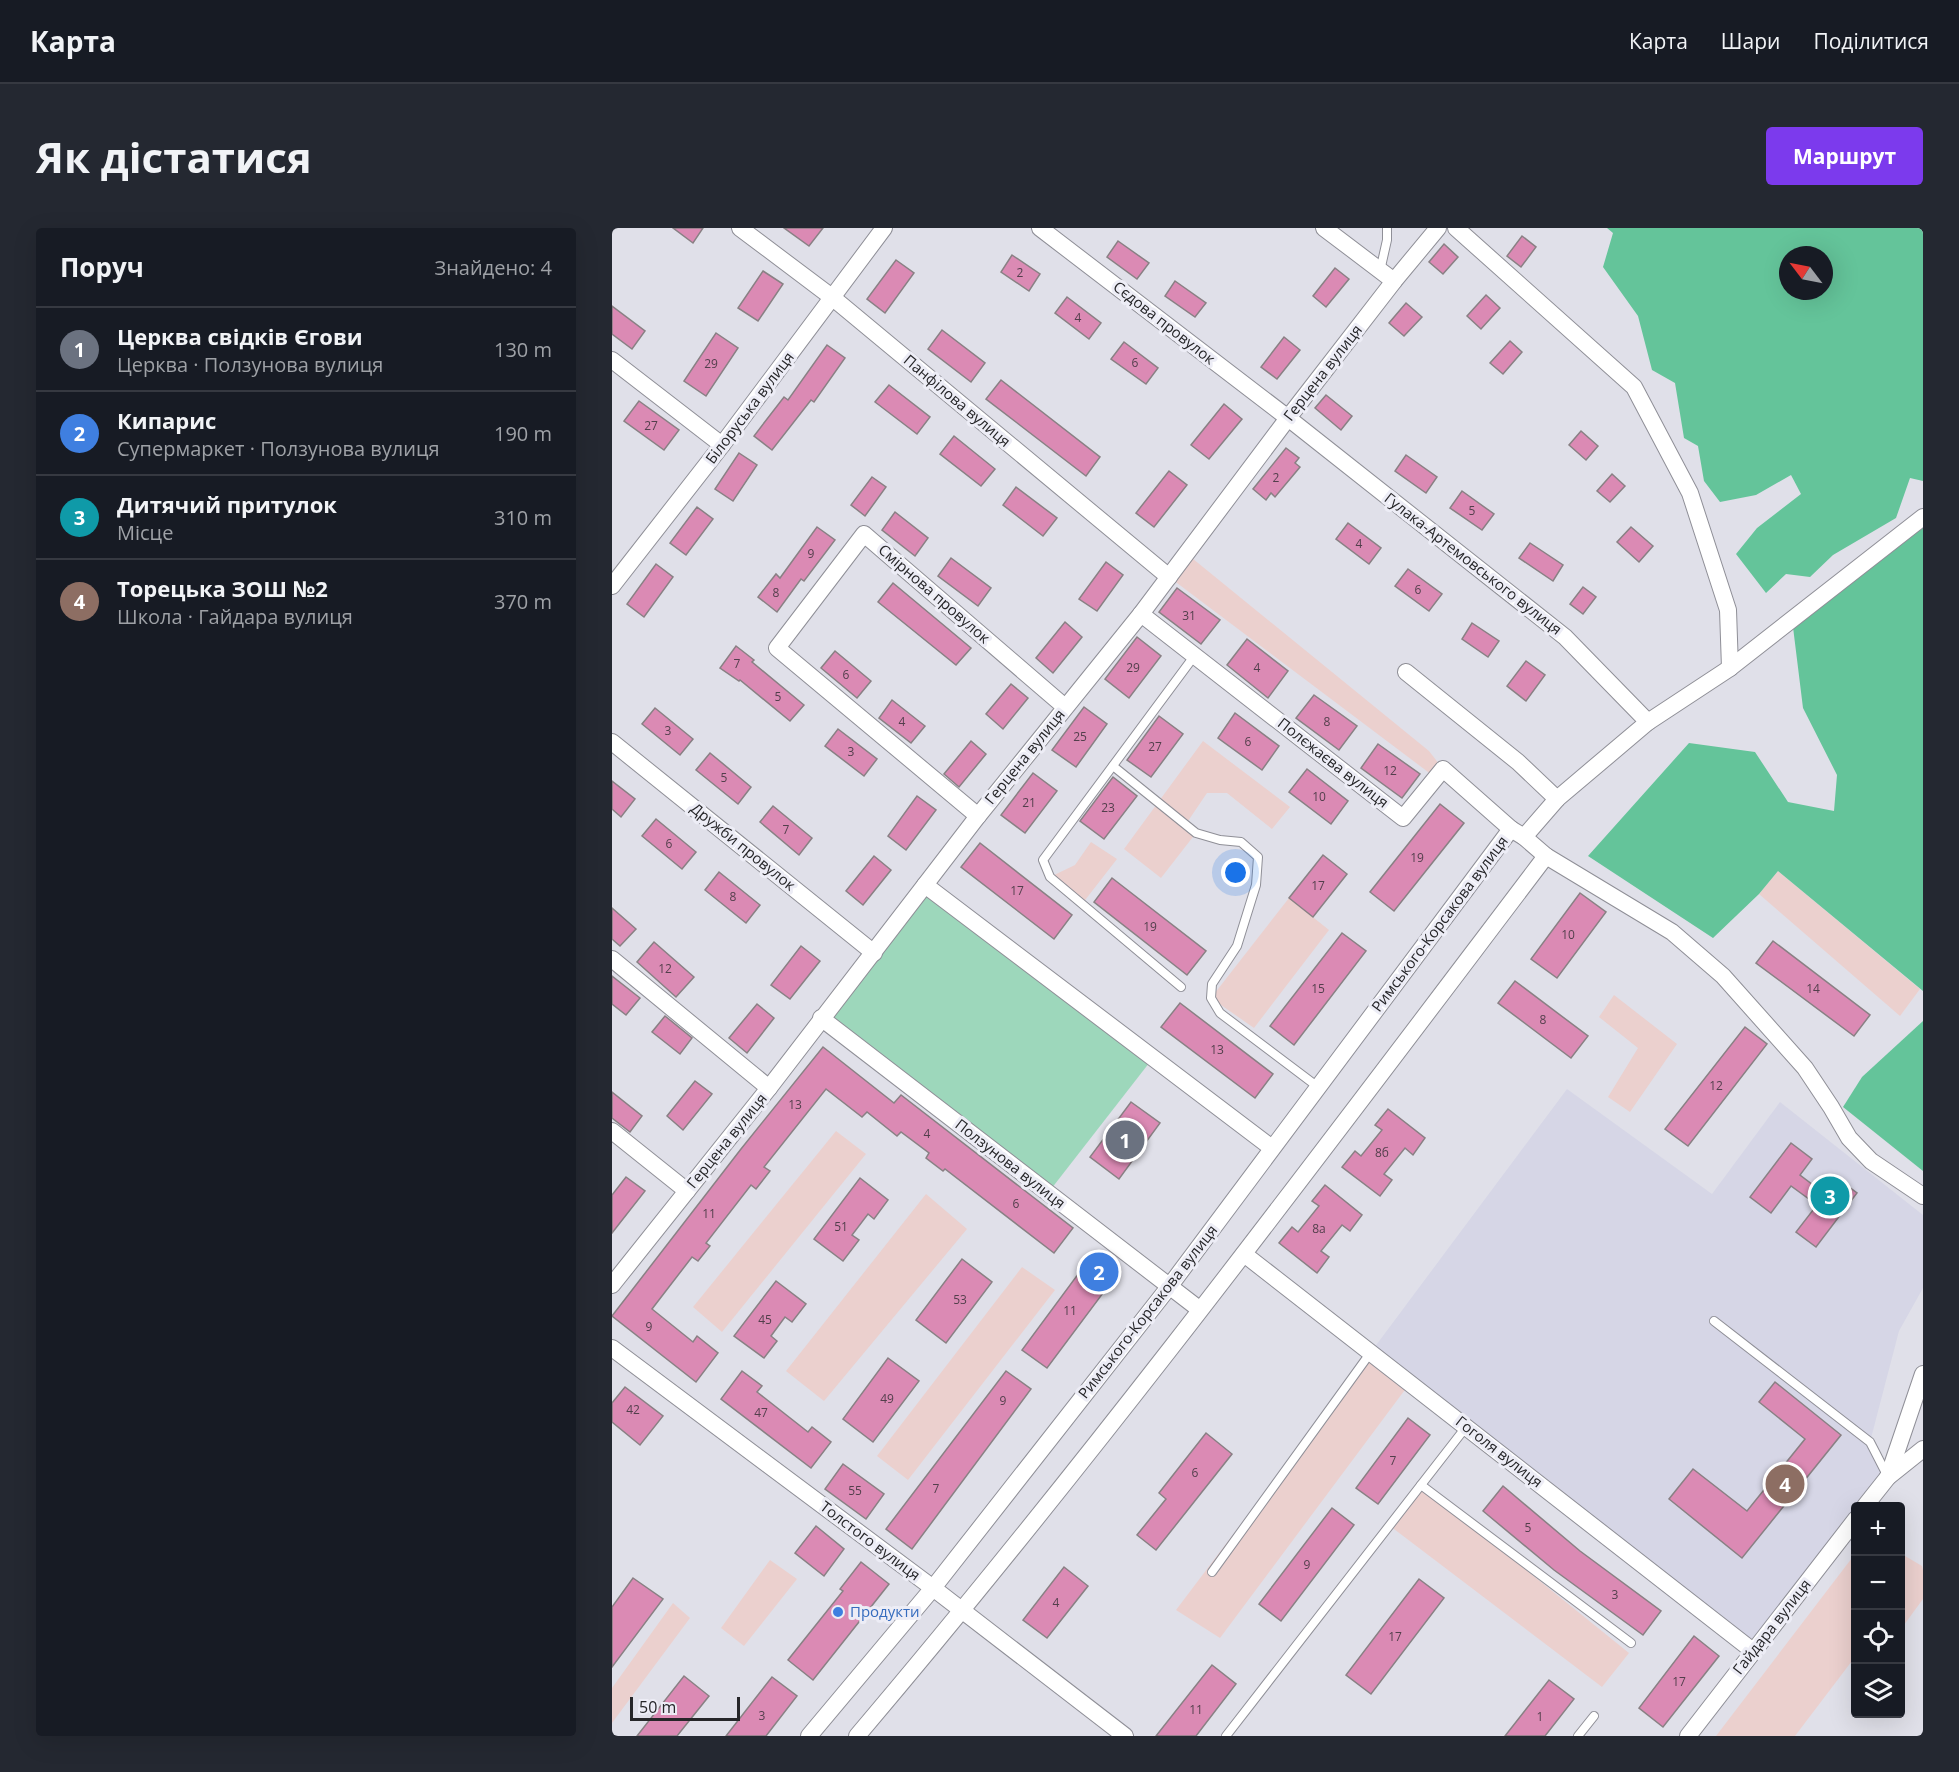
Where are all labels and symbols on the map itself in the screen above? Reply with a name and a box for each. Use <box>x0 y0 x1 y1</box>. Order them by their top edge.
north arrow <box>1779 246 1833 300</box>
house number: 2 <box>1017 264 1024 281</box>
street label: Сєдова провулок <box>1109 276 1220 369</box>
house number: 4 <box>1075 309 1082 326</box>
street label: Герцена вулиця <box>1278 320 1366 425</box>
street label: Білоруська вулиця <box>701 347 798 467</box>
street label: Панфілова вулиця <box>900 350 1015 451</box>
house number: 6 <box>1132 354 1139 371</box>
house number: 29 <box>704 355 718 372</box>
house number: 27 <box>644 417 658 434</box>
house number: 2 <box>1273 469 1280 486</box>
street label: Гулака-Артемовського вулиця <box>1381 488 1566 639</box>
house number: 5 <box>1469 502 1476 519</box>
house number: 4 <box>1356 535 1363 552</box>
street label: Смірнова провулок <box>875 539 995 647</box>
house number: 9 <box>808 545 815 562</box>
house number: 6 <box>1415 581 1422 598</box>
house number: 8 <box>773 584 780 601</box>
house number: 31 <box>1182 607 1196 624</box>
house number: 7 <box>734 655 741 672</box>
house number: 29 <box>1126 659 1140 676</box>
house number: 4 <box>1254 659 1261 676</box>
house number: 6 <box>843 666 850 683</box>
house number: 5 <box>775 688 782 705</box>
street label: Герцена вулиця <box>980 705 1069 808</box>
house number: 4 <box>899 713 906 730</box>
street label: Полєжаєва вулиця <box>1274 713 1393 812</box>
house number: 8 <box>1324 713 1331 730</box>
house number: 3 <box>665 722 672 739</box>
house number: 25 <box>1073 728 1087 745</box>
house number: 6 <box>1245 733 1252 750</box>
house number: 27 <box>1148 738 1162 755</box>
house number: 3 <box>848 743 855 760</box>
house number: 12 <box>1383 762 1397 779</box>
house number: 5 <box>721 769 728 786</box>
house number: 10 <box>1312 788 1326 805</box>
house number: 21 <box>1022 794 1036 811</box>
street label: Дружби провулок <box>687 798 800 895</box>
house number: 23 <box>1101 799 1115 816</box>
house number: 7 <box>783 821 790 838</box>
street label: Римського-Корсакова вулиця <box>1366 831 1512 1015</box>
house number: 6 <box>666 835 673 852</box>
house number: 19 <box>1410 849 1424 866</box>
your location <box>1221 858 1250 887</box>
house number: 17 <box>1311 877 1325 894</box>
house number: 17 <box>1010 882 1024 899</box>
house number: 8 <box>730 888 737 905</box>
house number: 19 <box>1143 918 1157 935</box>
house number: 10 <box>1561 926 1575 943</box>
house number: 12 <box>658 960 672 977</box>
house number: 15 <box>1311 980 1325 997</box>
house number: 14 <box>1806 980 1820 997</box>
house number: 8 <box>1540 1011 1547 1028</box>
house number: 13 <box>1210 1041 1224 1058</box>
house number: 12 <box>1709 1077 1723 1094</box>
street label: Герцена вулиця <box>682 1089 771 1192</box>
house number: 13 <box>788 1096 802 1113</box>
street label: Ползунова вулиця <box>951 1114 1070 1213</box>
pin: 1 <box>1106 1118 1144 1162</box>
house number: 4 <box>924 1125 931 1142</box>
house number: 8б <box>1375 1144 1389 1161</box>
pin: 3 <box>1810 1174 1850 1218</box>
house number: 6 <box>1013 1195 1020 1212</box>
house number: 11 <box>702 1205 716 1222</box>
house number: 51 <box>834 1218 848 1235</box>
street label: Римського-Корсакова вулиця <box>1073 1220 1221 1402</box>
house number: 8а <box>1312 1220 1326 1237</box>
pin: 2 <box>1080 1250 1118 1294</box>
house number: 53 <box>953 1291 967 1308</box>
house number: 11 <box>1063 1302 1077 1319</box>
house number: 45 <box>758 1311 772 1328</box>
house number: 9 <box>646 1318 653 1335</box>
house number: 49 <box>880 1390 894 1407</box>
house number: 9 <box>1000 1392 1007 1409</box>
house number: 42 <box>626 1401 640 1418</box>
house number: 47 <box>754 1404 768 1421</box>
street label: Гоголя вулиця <box>1452 1411 1547 1491</box>
house number: 7 <box>1390 1452 1397 1469</box>
pin: 4 <box>1766 1462 1804 1506</box>
house number: 6 <box>1192 1464 1199 1481</box>
house number: 7 <box>933 1480 940 1497</box>
house number: 55 <box>848 1482 862 1499</box>
street label: Толстого вулиця <box>816 1496 925 1584</box>
house number: 5 <box>1525 1519 1532 1536</box>
house number: 9 <box>1304 1556 1311 1573</box>
street label: Гайдара вулиця <box>1728 1575 1815 1678</box>
house number: 3 <box>1612 1586 1619 1603</box>
house number: 4 <box>1053 1594 1060 1611</box>
place label: Продукти <box>850 1601 920 1621</box>
marker: Продукти <box>831 1605 845 1619</box>
house number: 17 <box>1388 1628 1402 1645</box>
house number: 17 <box>1672 1673 1686 1690</box>
scale bar <box>630 1694 740 1722</box>
house number: 11 <box>1189 1701 1203 1718</box>
house number: 3 <box>759 1707 766 1724</box>
house number: 1 <box>1537 1708 1543 1725</box>

